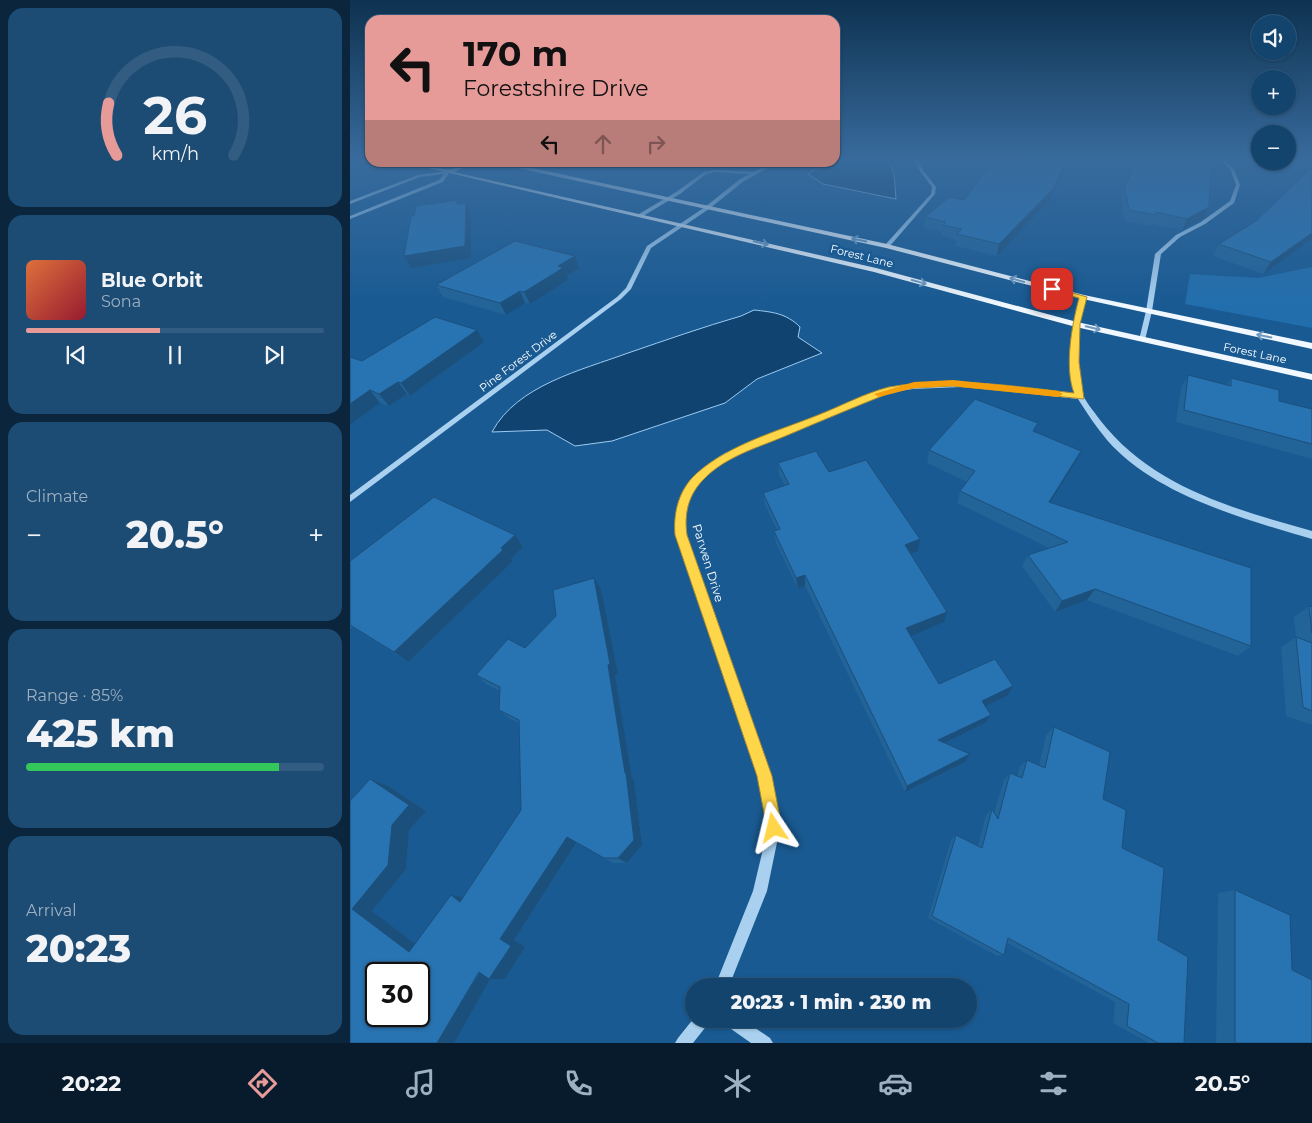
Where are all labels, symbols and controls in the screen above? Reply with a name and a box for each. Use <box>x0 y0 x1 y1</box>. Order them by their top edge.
map controls <box>1251 15 1296 170</box>
button: sound <box>1251 15 1296 60</box>
text: 170 m <box>463 32 568 75</box>
icon: left <box>380 35 445 100</box>
button: + <box>1251 70 1296 115</box>
text: Forestshire Drive <box>463 75 649 102</box>
text: 26 <box>143 84 207 147</box>
button: − <box>1251 125 1296 170</box>
icon: left <box>536 130 564 158</box>
icon: ahead <box>589 130 617 158</box>
icon: right <box>642 130 670 158</box>
text: km/h <box>151 143 199 164</box>
one-way arrow <box>852 235 868 244</box>
one-way arrow <box>753 239 769 248</box>
street label: Forest Lane <box>829 241 895 271</box>
pin <box>1031 268 1073 310</box>
text: Blue Orbit <box>101 269 203 292</box>
one-way arrow <box>1009 275 1025 285</box>
icon: arrive <box>1038 275 1066 303</box>
one-way arrow <box>911 278 927 288</box>
text: Sona <box>101 292 141 311</box>
one-way arrow <box>1085 324 1101 333</box>
street label: Pine Forest Drive <box>476 327 560 395</box>
one-way arrow <box>1257 331 1273 340</box>
street label: Forest Lane <box>1222 339 1288 367</box>
icon: previous <box>62 341 90 369</box>
icon: pause <box>161 341 189 369</box>
icon: next <box>260 341 288 369</box>
text: Climate <box>26 487 88 506</box>
text: 20.5° <box>126 511 224 558</box>
text: − <box>26 518 42 552</box>
text: + <box>308 518 324 552</box>
street label: Parwen Drive <box>689 522 727 604</box>
text: Range · 85% <box>26 686 123 705</box>
text: 425 km <box>26 710 175 757</box>
position arrow <box>747 801 799 853</box>
text: Arrival <box>26 901 76 920</box>
text: 20:23 <box>26 925 131 972</box>
speed limit sign: 30 <box>365 962 430 1027</box>
text: 20:23 · 1 min · 230 m <box>731 991 931 1014</box>
icon: directions <box>245 1066 280 1101</box>
icon: music <box>403 1066 438 1101</box>
icon: phone <box>561 1066 596 1101</box>
icon: climate <box>720 1066 755 1101</box>
icon: car <box>878 1066 913 1101</box>
icon: filters <box>1036 1066 1071 1101</box>
text: 20:22 <box>62 1070 121 1097</box>
text: 20.5° <box>1195 1070 1250 1097</box>

